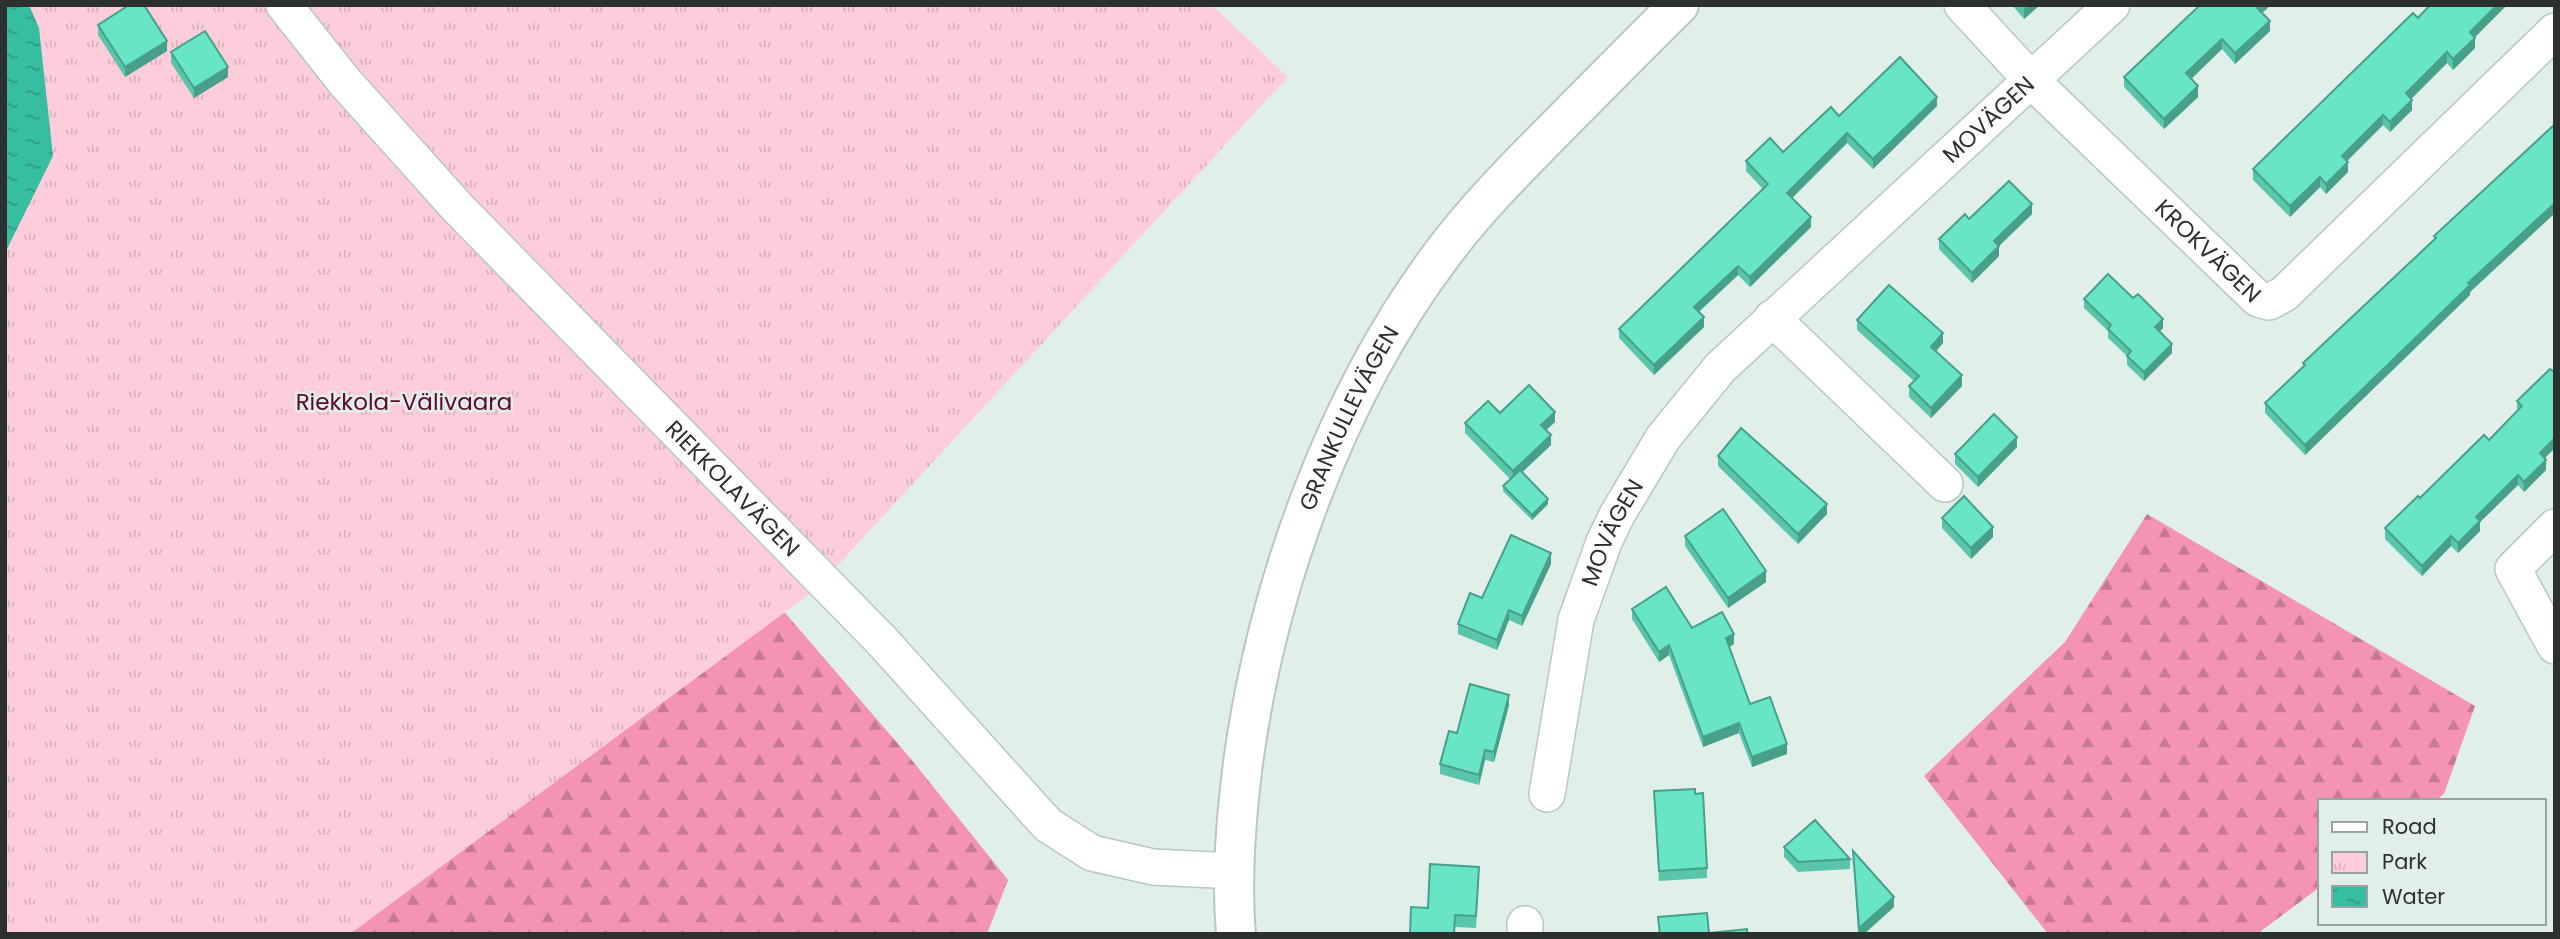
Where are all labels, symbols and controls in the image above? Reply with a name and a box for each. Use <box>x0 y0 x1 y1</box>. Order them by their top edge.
street label: MOVÄGEN <box>1935 69 2041 170</box>
street label: KROKVÄGEN <box>2148 192 2268 310</box>
street label: GRANKULLEVÄGEN <box>1291 320 1406 515</box>
park label: Riekkola-Välivaara <box>296 386 512 418</box>
street label: RIEKKOLAVÄGEN <box>658 413 807 564</box>
street label: MOVÄGEN <box>1573 473 1651 590</box>
legend <box>2318 799 2546 925</box>
text: Road <box>2382 812 2437 841</box>
text: Park <box>2382 847 2427 876</box>
text: Water <box>2382 882 2445 911</box>

